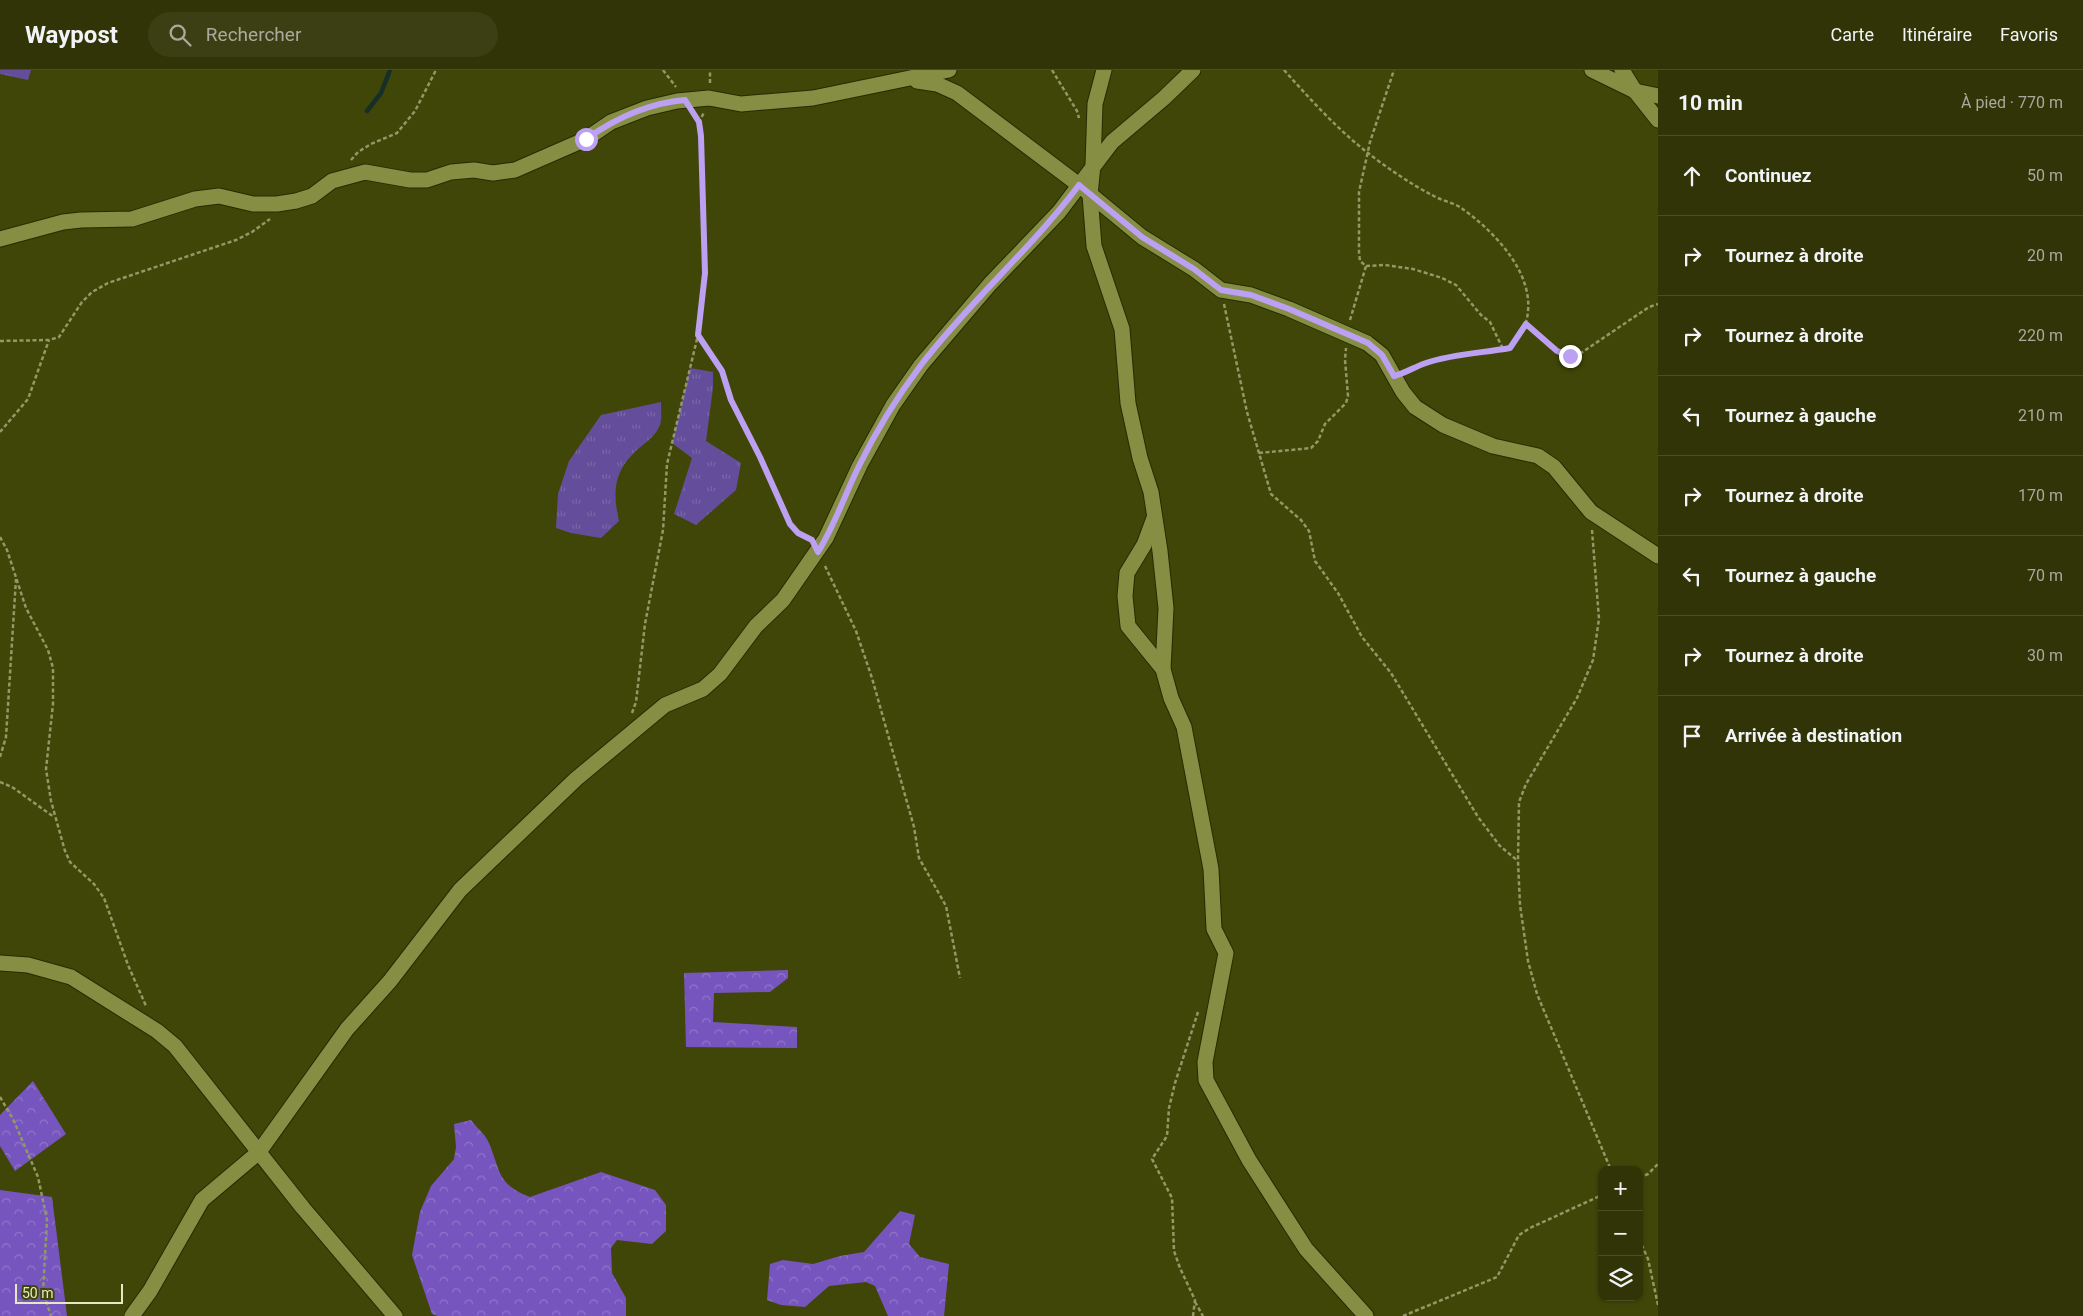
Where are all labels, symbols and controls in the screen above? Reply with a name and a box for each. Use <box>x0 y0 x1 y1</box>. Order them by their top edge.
search box <box>148 12 498 57</box>
text: Waypost <box>25 21 118 49</box>
icon: search <box>166 21 194 49</box>
text: Rechercher <box>206 23 301 46</box>
text: Carte <box>1831 24 1874 45</box>
text: Itinéraire <box>1902 24 1972 45</box>
text: Favoris <box>2000 24 2058 45</box>
text: 10 min <box>1678 91 1743 115</box>
text: À pied · 770 m <box>1961 93 2063 112</box>
route start <box>575 128 598 151</box>
icon: ahead <box>1678 162 1706 190</box>
text: Continuez <box>1725 164 1811 187</box>
text: 50 m <box>2027 166 2063 185</box>
icon: right <box>1678 242 1706 270</box>
text: Tournez à droite <box>1725 244 1864 267</box>
text: 20 m <box>2027 246 2063 265</box>
icon: right <box>1678 322 1706 350</box>
text: Tournez à droite <box>1725 324 1864 347</box>
text: 220 m <box>2018 326 2063 345</box>
route end <box>1559 345 1582 368</box>
icon: left <box>1678 402 1706 430</box>
text: Tournez à gauche <box>1725 404 1876 427</box>
text: 210 m <box>2018 406 2063 425</box>
icon: right <box>1678 482 1706 510</box>
text: Tournez à droite <box>1725 484 1864 507</box>
text: 170 m <box>2018 486 2063 505</box>
icon: left <box>1678 562 1706 590</box>
text: Tournez à gauche <box>1725 564 1876 587</box>
text: 70 m <box>2027 566 2063 585</box>
icon: right <box>1678 642 1706 670</box>
text: Tournez à droite <box>1725 644 1864 667</box>
text: 30 m <box>2027 646 2063 665</box>
icon: arrive <box>1678 722 1706 750</box>
text: Arrivée à destination <box>1725 724 1902 747</box>
map controls <box>1598 1166 1643 1301</box>
button: + <box>1598 1166 1643 1211</box>
button: − <box>1598 1211 1643 1256</box>
button: layers <box>1598 1256 1643 1301</box>
scale bar <box>15 1281 122 1304</box>
text: 50 m <box>22 1285 54 1301</box>

